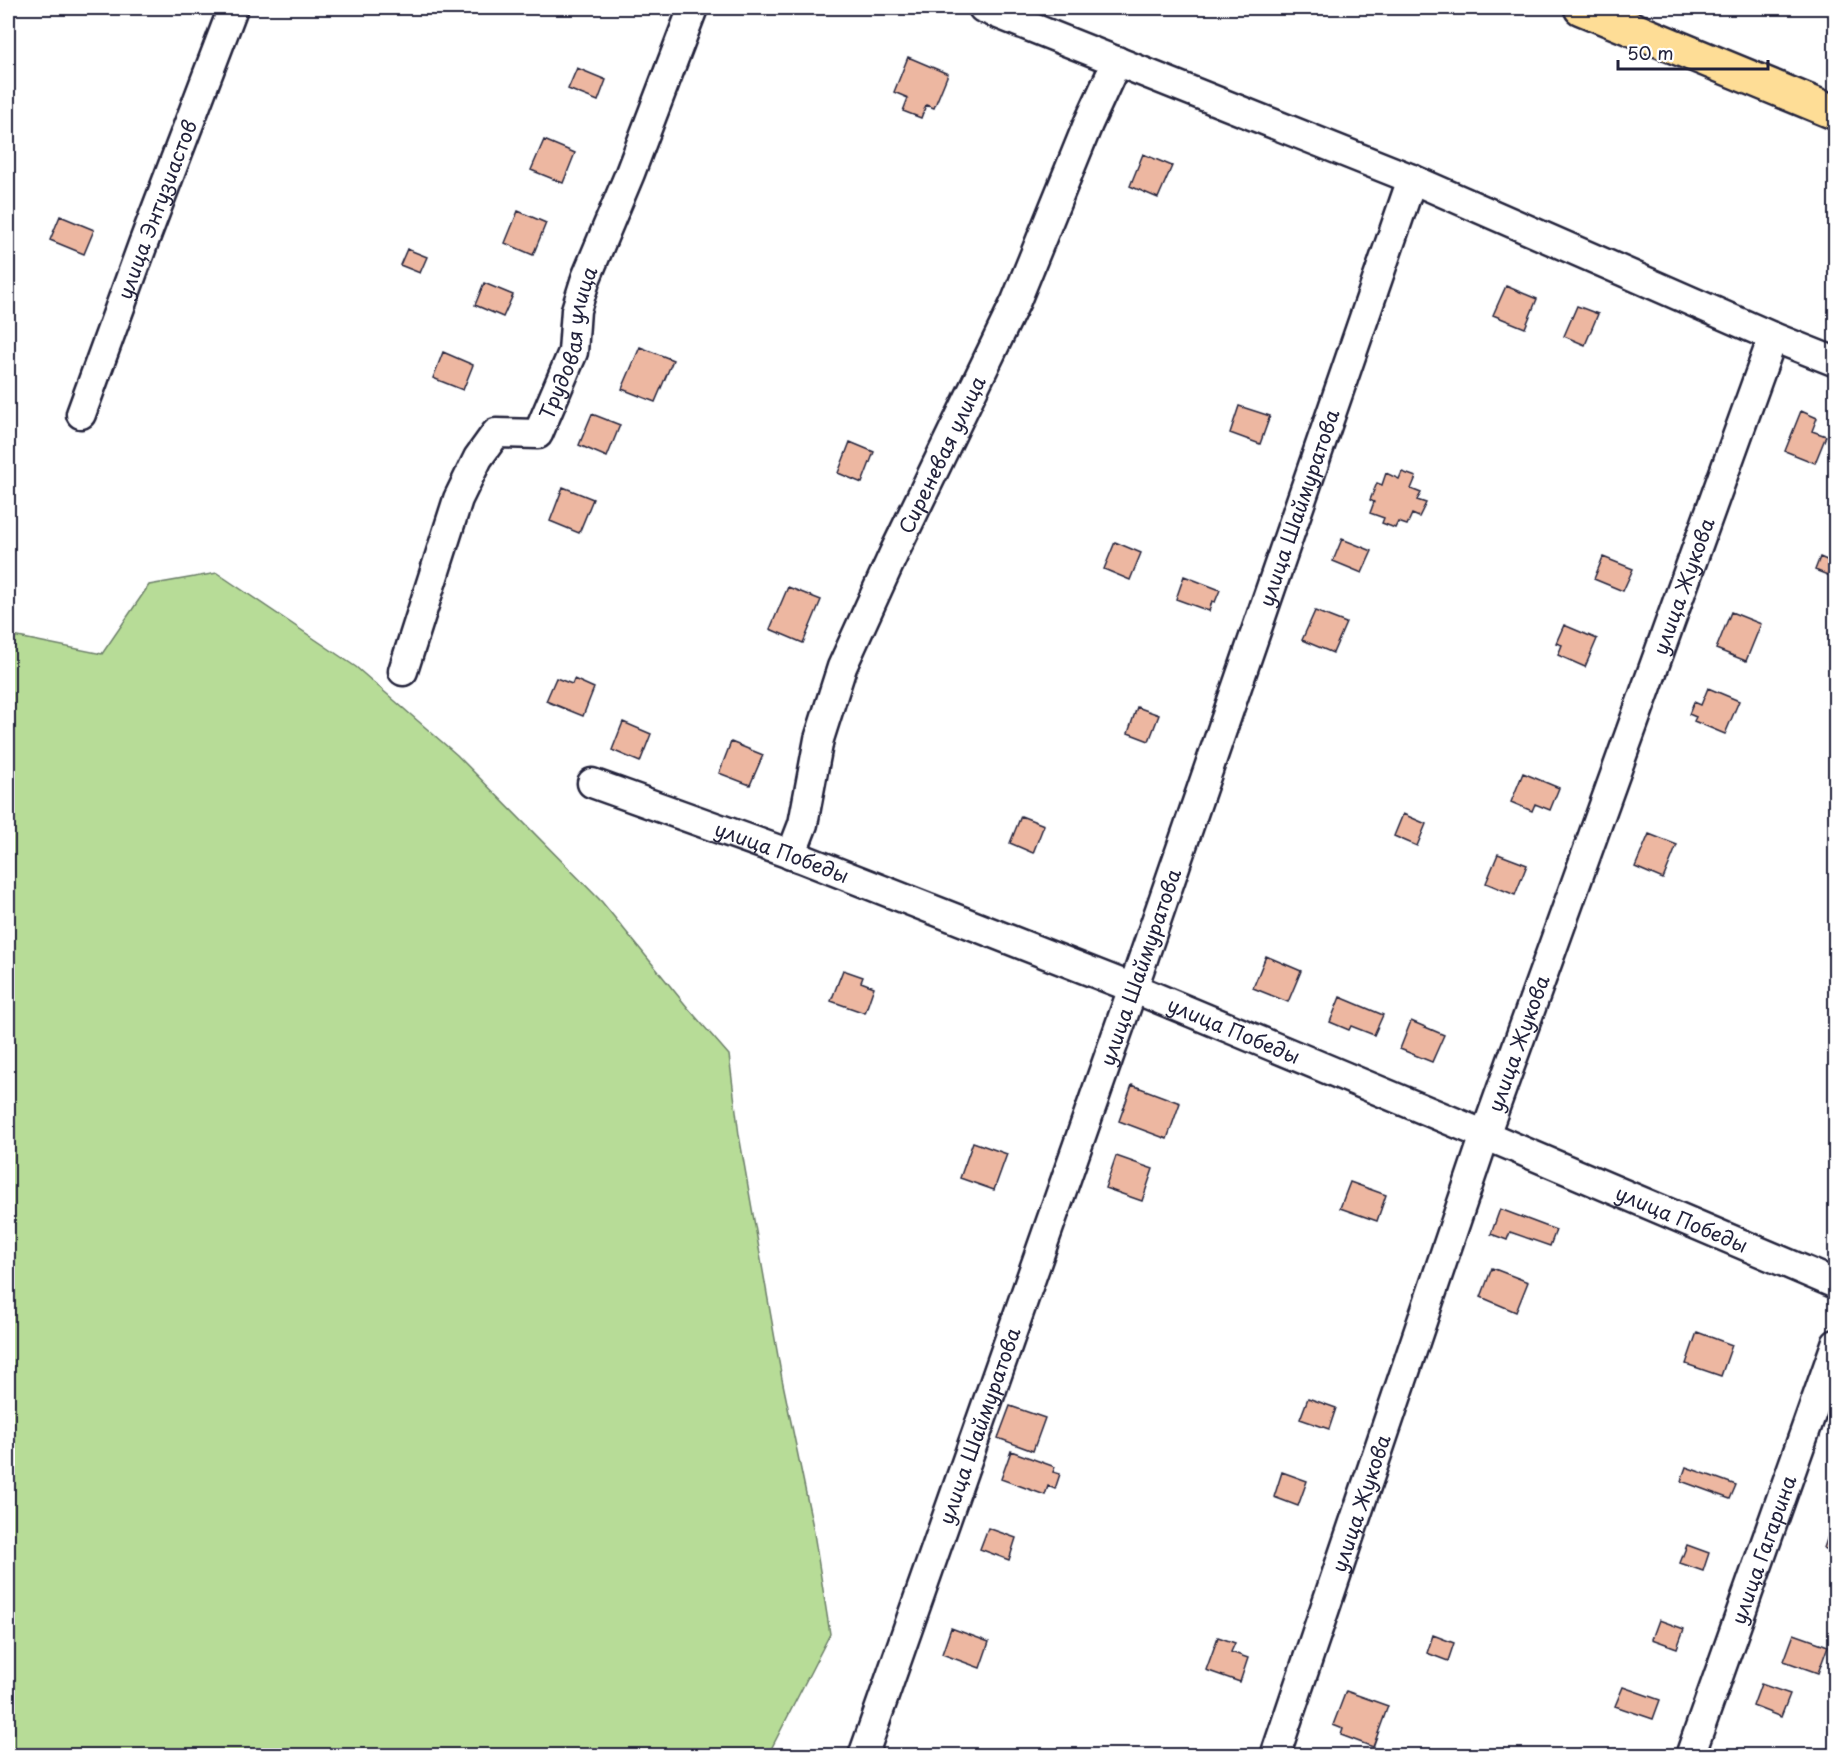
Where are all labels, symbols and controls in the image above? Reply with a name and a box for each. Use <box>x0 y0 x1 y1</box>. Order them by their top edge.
scale bar <box>1618 33 1768 71</box>
text: 50 m <box>1627 39 1674 66</box>
street label: улица Энтузиастов <box>109 115 204 304</box>
street label: Трудовая улица <box>531 261 605 424</box>
street label: Сиреневая улица <box>891 370 993 539</box>
street label: улица Шаймуратова <box>1251 405 1347 611</box>
street label: улица Жукова <box>1645 513 1722 659</box>
street label: улица Победы <box>711 813 854 890</box>
street label: улица Шаймуратова <box>1092 864 1188 1070</box>
street label: улица Жукова <box>1480 970 1557 1116</box>
street label: улица Победы <box>1163 989 1305 1071</box>
street label: улица Победы <box>1611 1177 1753 1260</box>
street label: улица Шаймуратова <box>931 1323 1028 1528</box>
street label: улица Жукова <box>1323 1430 1398 1576</box>
street label: улица Гагарина <box>1723 1471 1804 1628</box>

